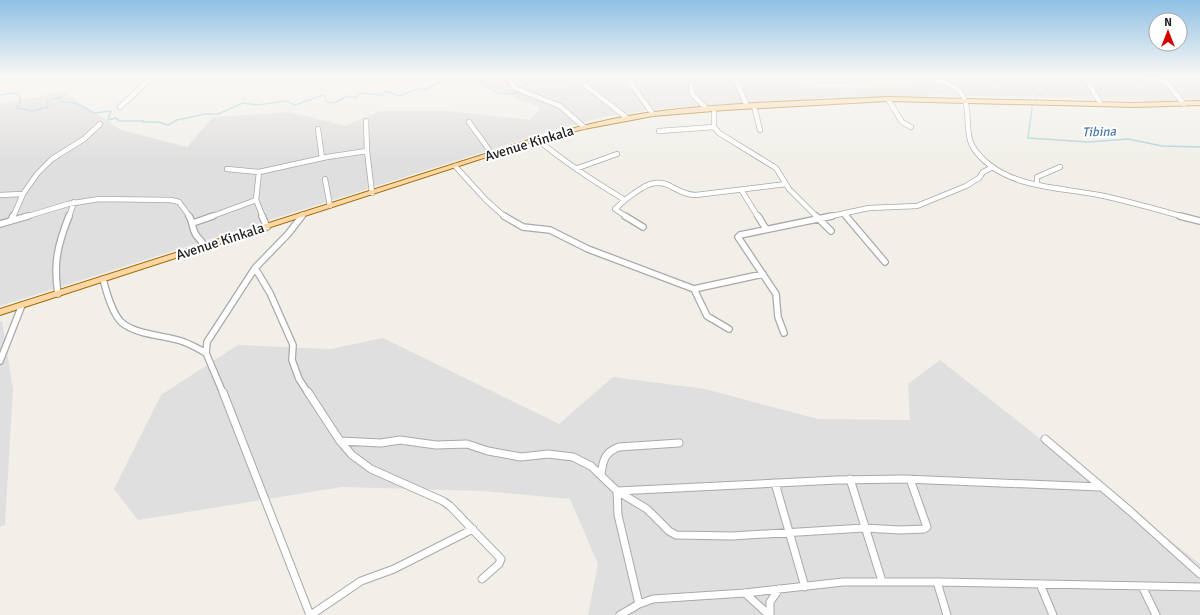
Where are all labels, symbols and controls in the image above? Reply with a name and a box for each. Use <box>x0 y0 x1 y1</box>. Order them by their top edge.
north arrow <box>1148 12 1188 52</box>
text: N <box>1164 16 1172 29</box>
street label: Avenue Kinkala <box>483 122 576 165</box>
water label: Tibina <box>1082 123 1117 141</box>
street label: Avenue Kinkala <box>174 219 267 264</box>

